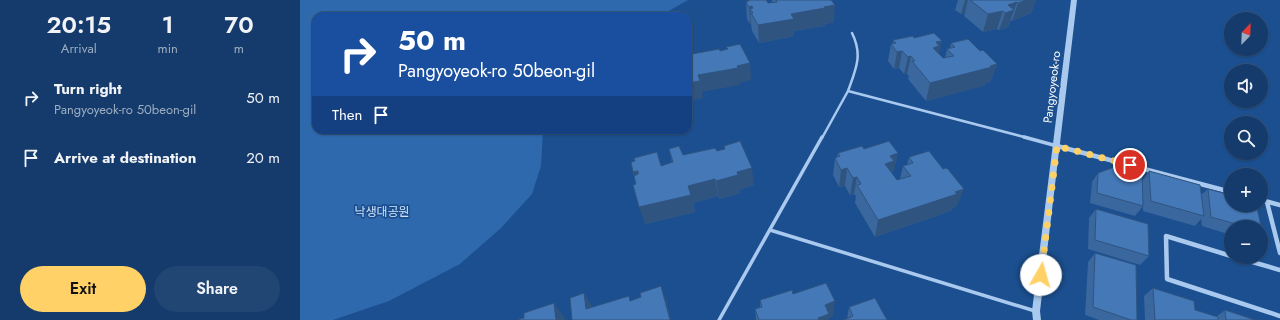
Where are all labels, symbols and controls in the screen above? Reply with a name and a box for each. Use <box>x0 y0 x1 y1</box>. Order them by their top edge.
text: 20:15 <box>46 7 111 42</box>
text: 1 <box>162 7 174 42</box>
text: 70 <box>224 7 254 42</box>
north arrow <box>1224 12 1268 56</box>
map controls <box>1224 12 1268 264</box>
text: 50 m <box>398 20 466 61</box>
icon: right <box>332 28 384 80</box>
text: Arrival <box>61 39 97 58</box>
text: min <box>158 39 178 58</box>
text: m <box>234 39 244 58</box>
street label: Pangyoyeok-ro <box>1039 49 1065 124</box>
text: Pangyoyeok-ro 50beon-gil <box>398 58 595 84</box>
button: sound <box>1224 64 1268 108</box>
text: Turn right <box>54 78 122 100</box>
icon: right <box>20 87 42 109</box>
text: 50 m <box>246 87 280 109</box>
text: Pangyoyeok-ro 50beon-gil <box>54 100 196 119</box>
text: Then <box>332 104 362 126</box>
icon: arrive <box>370 104 392 126</box>
button: search <box>1224 116 1268 160</box>
icon: arrive <box>20 147 42 169</box>
text: Arrive at destination <box>54 147 196 169</box>
text: 20 m <box>246 147 280 169</box>
pin <box>1113 148 1147 182</box>
icon: arrive <box>1119 154 1141 176</box>
button: + <box>1224 168 1268 212</box>
park label: 낙생대공원 <box>354 203 410 221</box>
button: − <box>1224 220 1268 264</box>
position arrow <box>1020 254 1062 296</box>
button: Exit <box>20 266 146 312</box>
button: Share <box>154 266 280 312</box>

